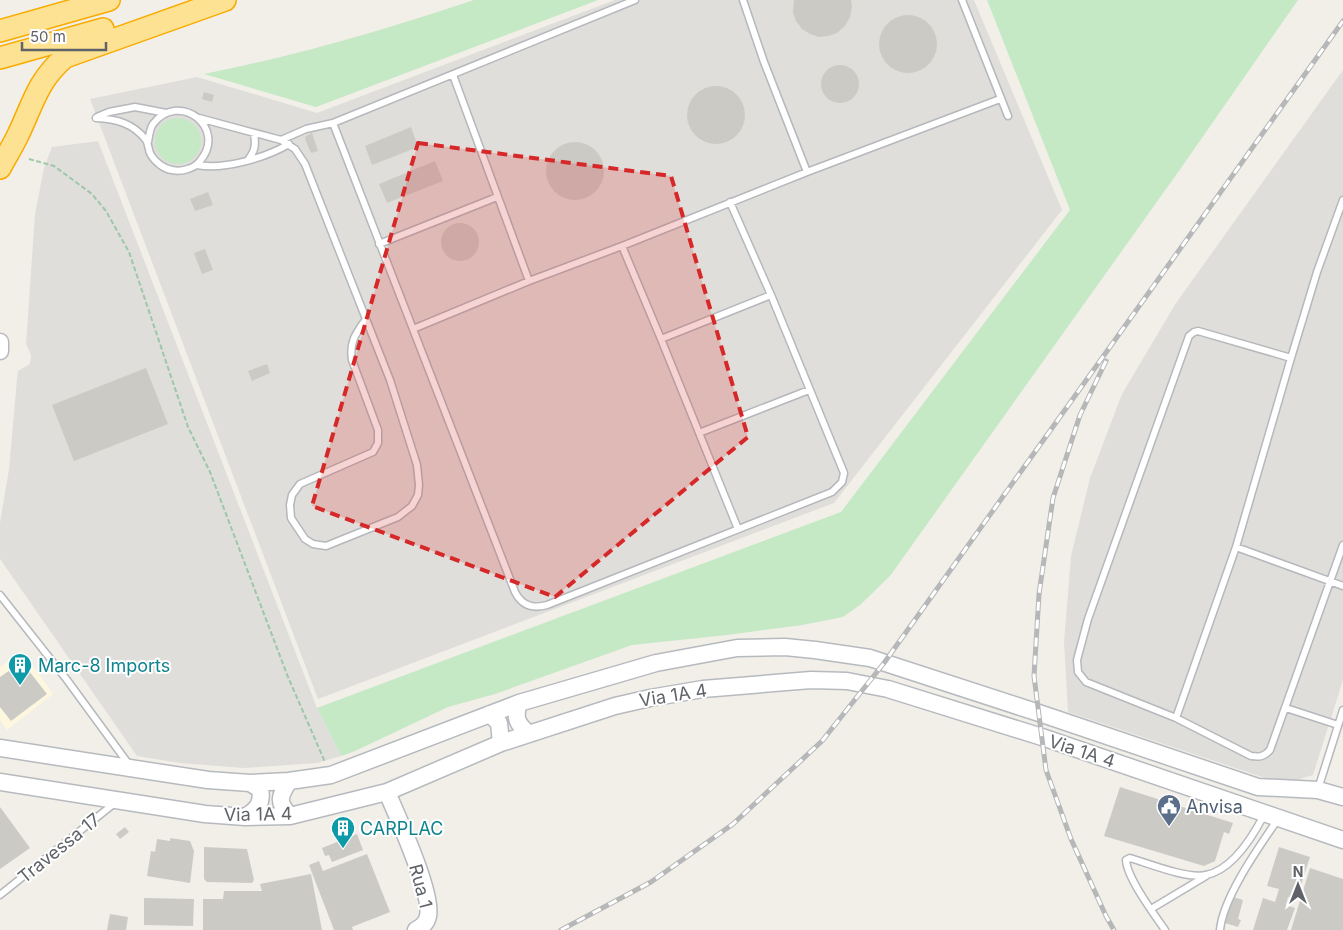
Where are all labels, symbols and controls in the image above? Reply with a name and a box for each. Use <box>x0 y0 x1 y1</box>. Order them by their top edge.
scale bar <box>22 20 106 52</box>
text: 50 m <box>30 27 66 46</box>
building icon: Marc-8 Imports <box>7 652 33 686</box>
place label: Marc-8 Imports <box>38 655 170 676</box>
street label: Via 1A 4 <box>638 679 708 711</box>
street label: Via 1A 4 <box>1046 730 1118 772</box>
public building icon: Anvisa <box>1156 793 1182 827</box>
place label: Anvisa <box>1186 796 1243 817</box>
street label: Via 1A 4 <box>224 803 292 825</box>
street label: Travessa 17 <box>14 809 104 887</box>
building icon: CARPLAC <box>330 815 356 849</box>
place label: CARPLAC <box>360 818 443 839</box>
north arrow <box>1273 860 1323 910</box>
street label: Rua 1 <box>405 862 437 910</box>
text: N <box>1293 863 1303 880</box>

